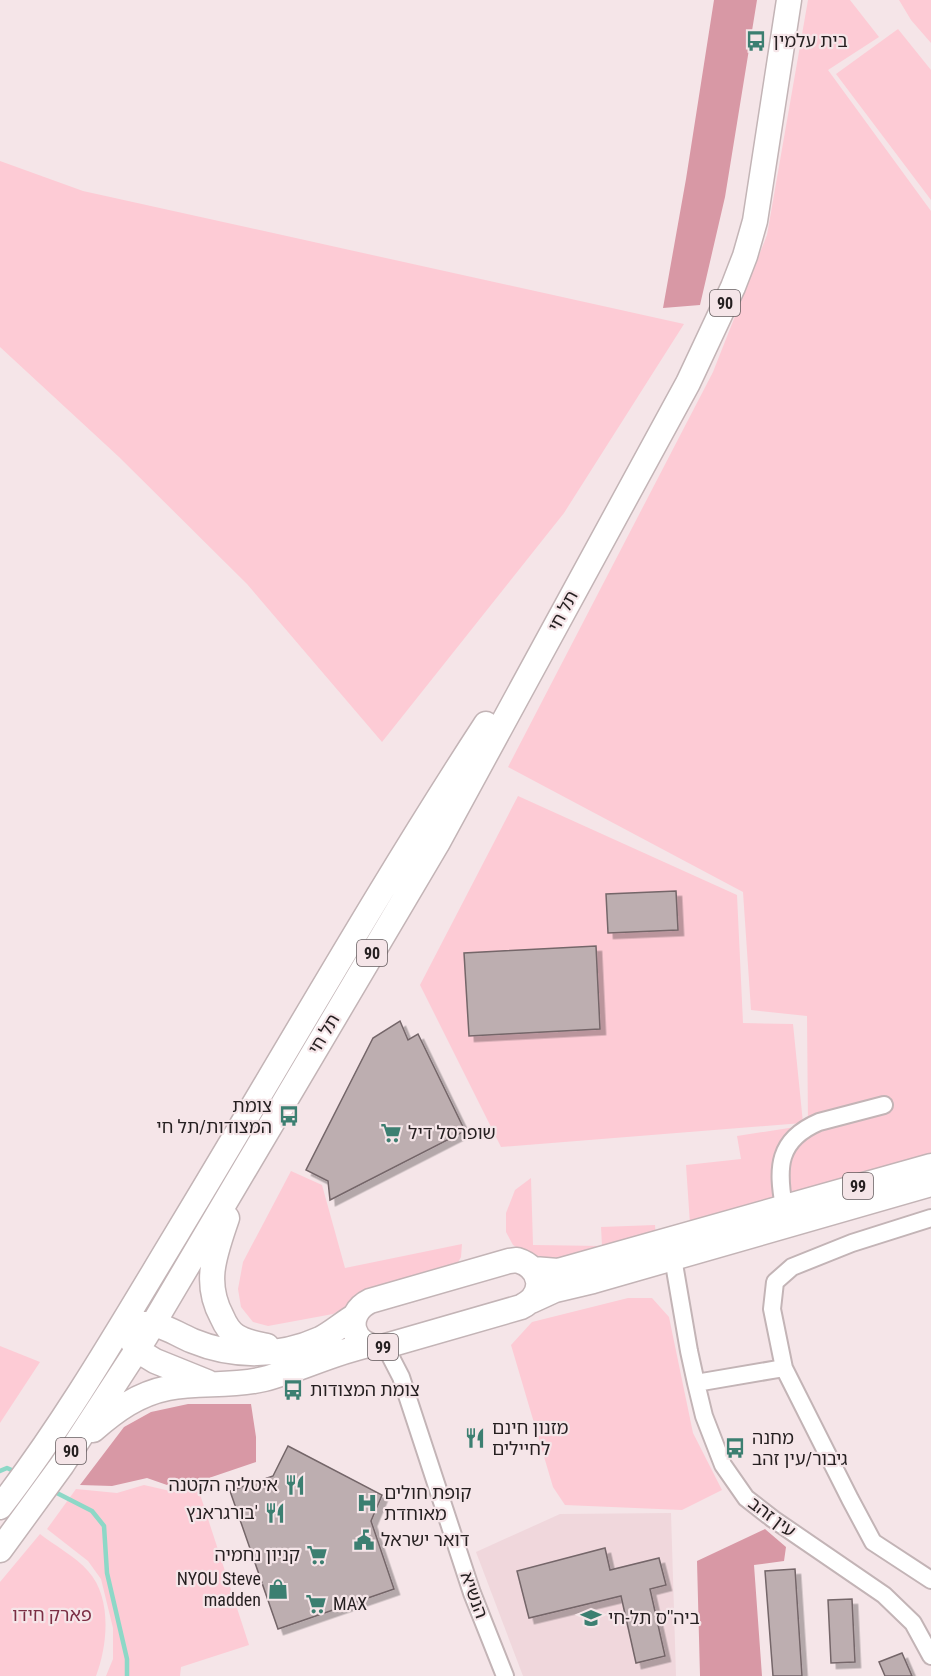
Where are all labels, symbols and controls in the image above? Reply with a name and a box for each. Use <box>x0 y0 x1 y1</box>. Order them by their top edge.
bus stop icon: בית עלמין <box>744 29 768 53</box>
place label: בית עלמין <box>773 30 848 51</box>
road number: 90 <box>710 290 740 316</box>
street label: תל חי <box>543 587 582 635</box>
road number: 90 <box>357 940 387 966</box>
street label: תל חי <box>303 1010 344 1058</box>
place label: צומת המצודות/תל חי <box>156 1095 272 1137</box>
bus stop icon: צומת המצודות/תל חי <box>277 1104 301 1128</box>
supermarket icon: שופרסל דיל <box>379 1121 403 1145</box>
place label: שופרסל דיל <box>408 1122 496 1143</box>
road number: 99 <box>843 1173 873 1199</box>
road number: 99 <box>368 1334 398 1360</box>
bus stop icon: צומת המצודות <box>281 1378 305 1402</box>
place label: צומת המצודות <box>310 1379 420 1400</box>
place label: מזנון חינם לחיילים <box>492 1417 569 1459</box>
restaurant icon: מזנון חינם לחיילים <box>463 1426 487 1450</box>
place label: מחנה גיבור/עין זהב <box>752 1427 848 1469</box>
bus stop icon: מחנה גיבור/עין זהב <box>723 1436 747 1460</box>
road number: 90 <box>56 1438 86 1464</box>
restaurant icon: איטליה הקטנה <box>283 1473 307 1497</box>
place label: איטליה הקטנה <box>169 1474 278 1495</box>
place label: קופת חולים מאוחדת <box>384 1482 471 1524</box>
hospital icon: קופת חולים מאוחדת <box>355 1491 379 1515</box>
street label: עין זהב <box>745 1492 800 1541</box>
restaurant icon: בורגראנץ' <box>263 1501 287 1525</box>
place label: בורגראנץ' <box>186 1502 258 1523</box>
public building icon: דואר ישראל <box>352 1528 376 1552</box>
place label: דואר ישראל <box>381 1529 470 1550</box>
supermarket icon: קניון נחמיה <box>305 1543 329 1567</box>
place label: קניון נחמיה <box>215 1544 300 1565</box>
place label: NYOU Steve madden <box>177 1568 261 1610</box>
street label: הנשיא <box>456 1569 493 1621</box>
shop icon: NYOU Steve madden <box>266 1577 290 1601</box>
supermarket icon: MAX <box>304 1592 328 1616</box>
place label: MAX <box>333 1593 367 1614</box>
park label: פארק חידו <box>12 1604 92 1625</box>
school or university icon: ביה''ס תל-חי <box>579 1606 603 1630</box>
place label: ביה''ס תל-חי <box>608 1607 700 1628</box>

